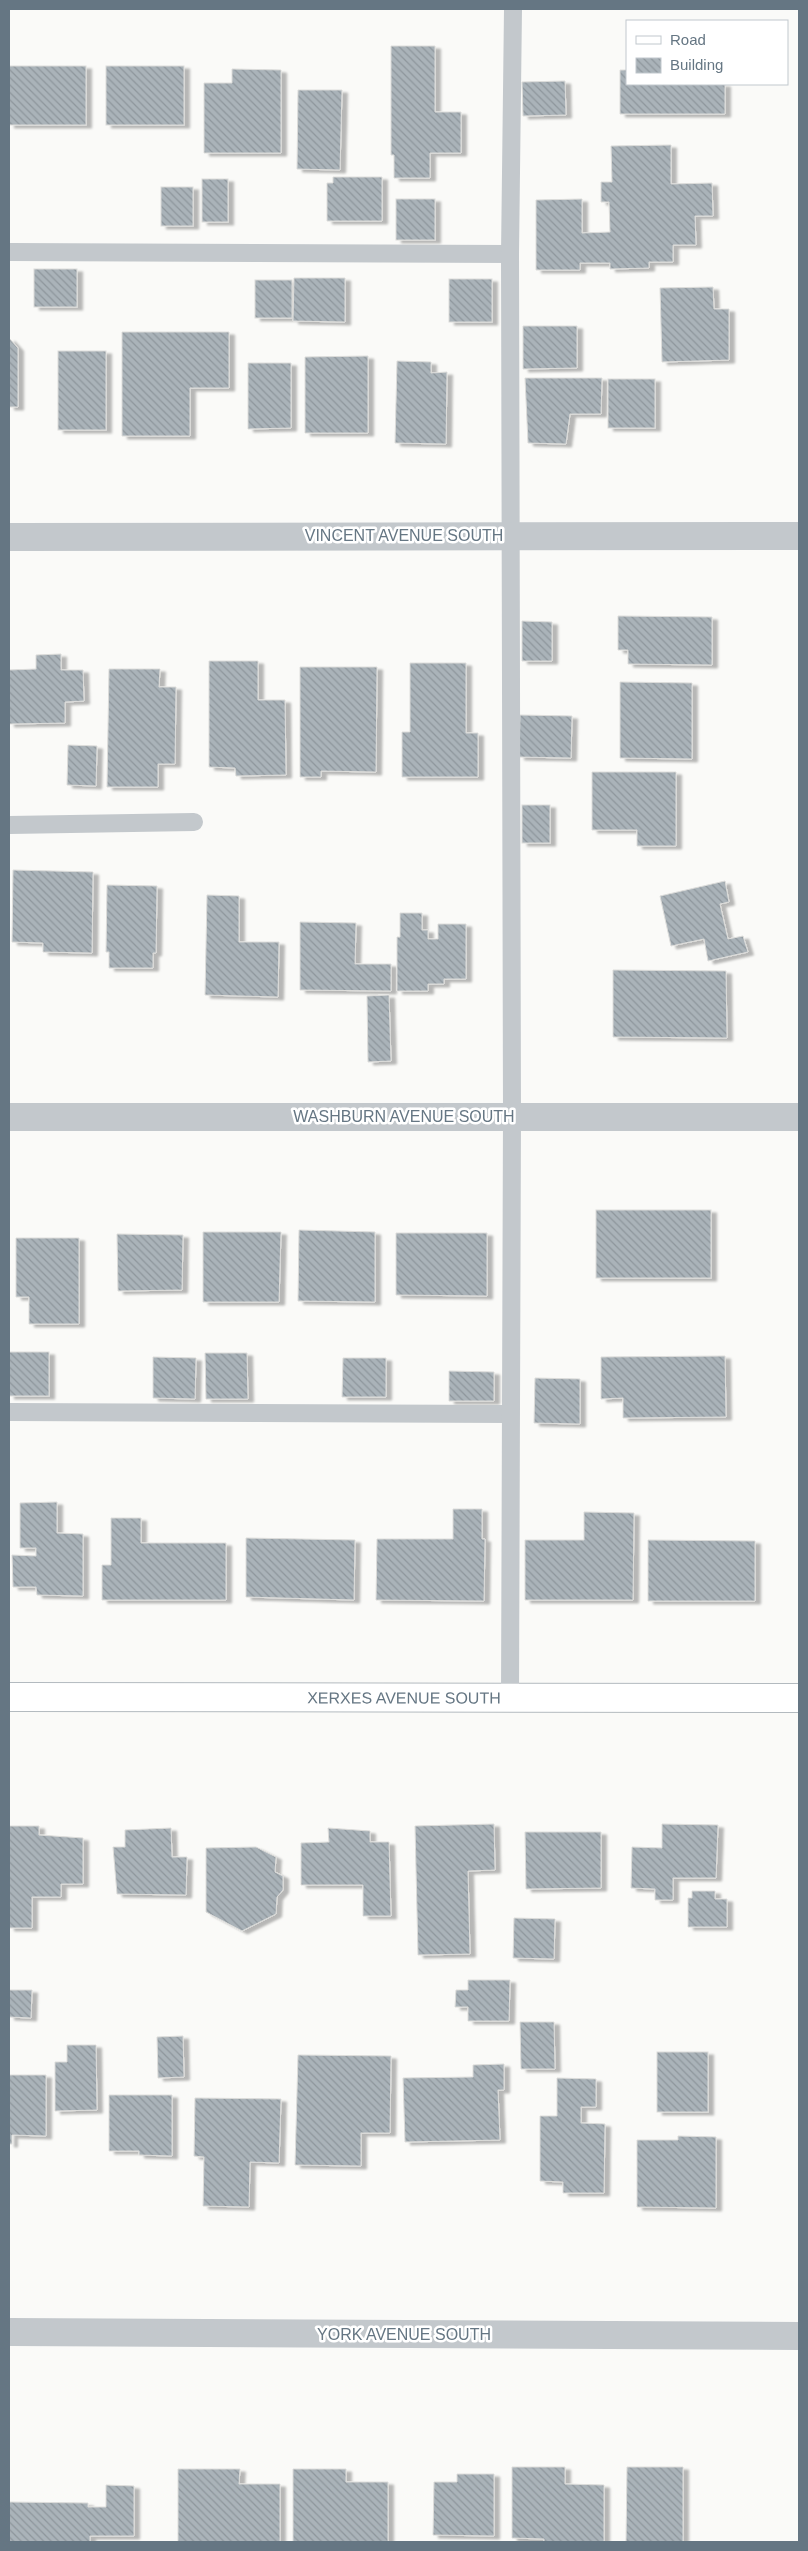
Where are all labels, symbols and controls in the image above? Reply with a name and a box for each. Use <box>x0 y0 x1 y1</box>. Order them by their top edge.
legend <box>626 20 788 85</box>
text: Road <box>670 31 706 48</box>
text: Building <box>670 56 723 73</box>
street label: VINCENT AVENUE SOUTH <box>305 527 503 544</box>
street label: WASHBURN AVENUE SOUTH <box>293 1108 515 1125</box>
street label: XERXES AVENUE SOUTH <box>307 1689 501 1706</box>
street label: YORK AVENUE SOUTH <box>317 2326 491 2343</box>

